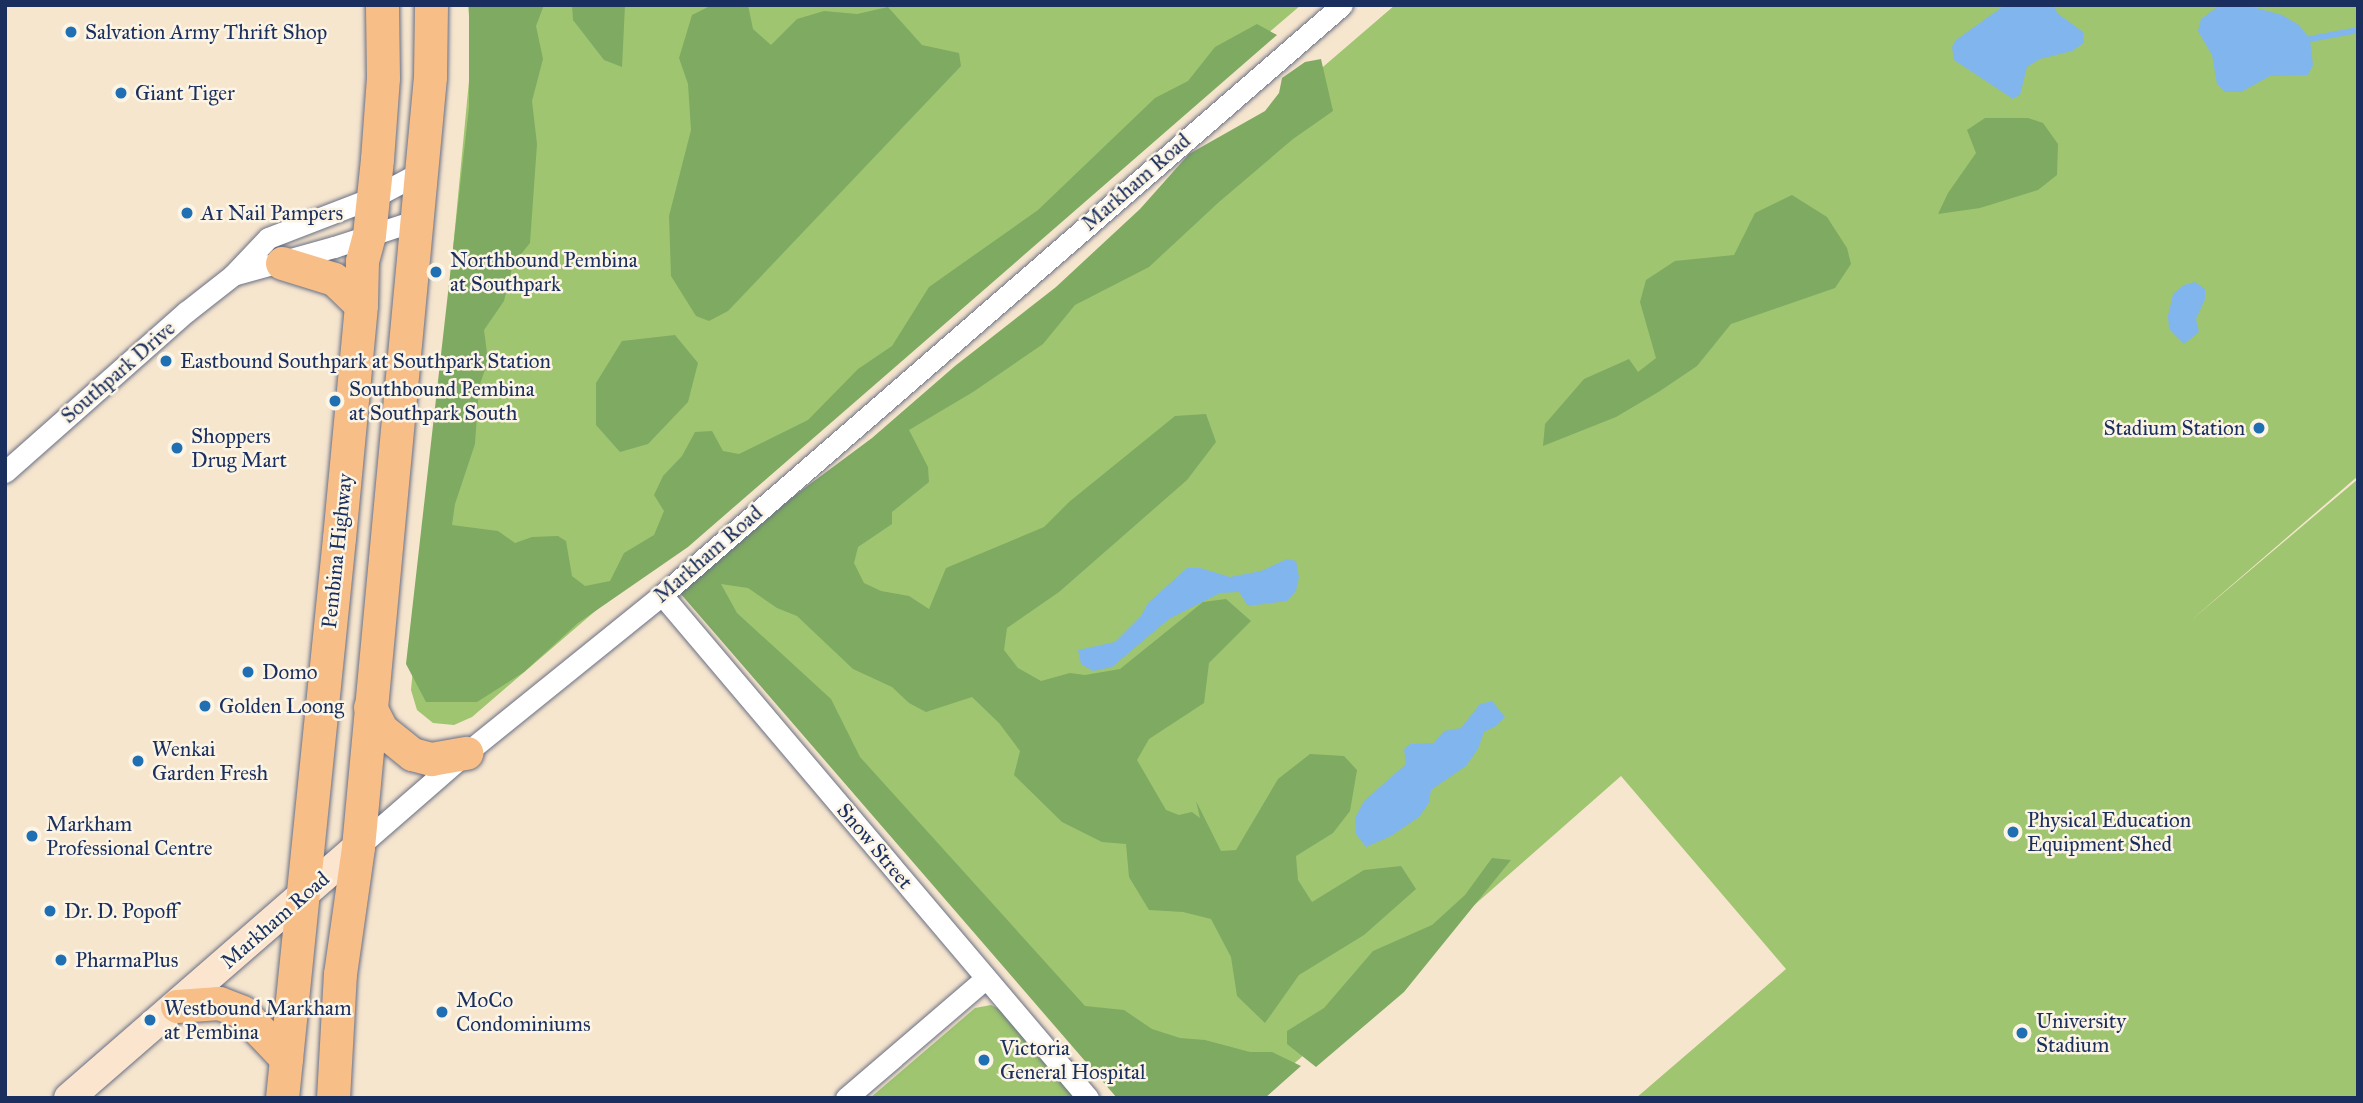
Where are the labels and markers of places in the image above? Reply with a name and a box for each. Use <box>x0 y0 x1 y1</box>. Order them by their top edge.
place label: Salvation Army Thrift Shop <box>85 19 327 45</box>
marker: Salvation Army Thrift Shop <box>63 24 79 40</box>
place label: Giant Tiger <box>135 80 235 106</box>
marker: Giant Tiger <box>113 85 129 101</box>
place label: A1 Nail Pampers <box>201 200 343 226</box>
marker: A1 Nail Pampers <box>179 205 195 221</box>
place label: Northbound Pembina at Southpark <box>450 247 638 297</box>
marker: Northbound Pembina at Southpark <box>428 264 444 280</box>
place label: Eastbound Southpark at Southpark Station <box>180 348 551 374</box>
marker: Eastbound Southpark at Southpark Station <box>158 353 174 369</box>
place label: Southbound Pembina at Southpark South <box>349 376 535 426</box>
marker: Southbound Pembina at Southpark South <box>327 393 343 409</box>
place label: Stadium Station <box>2103 415 2245 441</box>
marker: Stadium Station <box>2251 420 2267 436</box>
place label: Shoppers Drug Mart <box>191 423 287 473</box>
marker: Shoppers Drug Mart <box>169 440 185 456</box>
place label: Domo <box>262 659 318 685</box>
marker: Domo <box>240 664 256 680</box>
place label: Golden Loong <box>219 693 344 719</box>
marker: Golden Loong <box>197 698 213 714</box>
place label: Wenkai Garden Fresh <box>152 736 268 786</box>
marker: Wenkai Garden Fresh <box>130 753 146 769</box>
place label: Physical Education Equipment Shed <box>2027 807 2191 857</box>
place label: Markham Professional Centre <box>46 811 212 861</box>
marker: Physical Education Equipment Shed <box>2005 824 2021 840</box>
marker: Markham Professional Centre <box>24 828 40 844</box>
place label: Dr. D. Popoff <box>64 898 178 924</box>
marker: Dr. D. Popoff <box>42 903 58 919</box>
place label: PharmaPlus <box>75 947 178 973</box>
marker: PharmaPlus <box>53 952 69 968</box>
place label: MoCo Condominiums <box>456 987 591 1037</box>
place label: Westbound Markham at Pembina <box>164 995 352 1045</box>
marker: MoCo Condominiums <box>434 1004 450 1020</box>
place label: University Stadium <box>2036 1008 2126 1058</box>
marker: Westbound Markham at Pembina <box>142 1012 158 1028</box>
marker: University Stadium <box>2014 1025 2030 1041</box>
place label: Victoria General Hospital <box>1000 1035 1146 1085</box>
marker: Victoria General Hospital <box>974 1050 994 1070</box>

